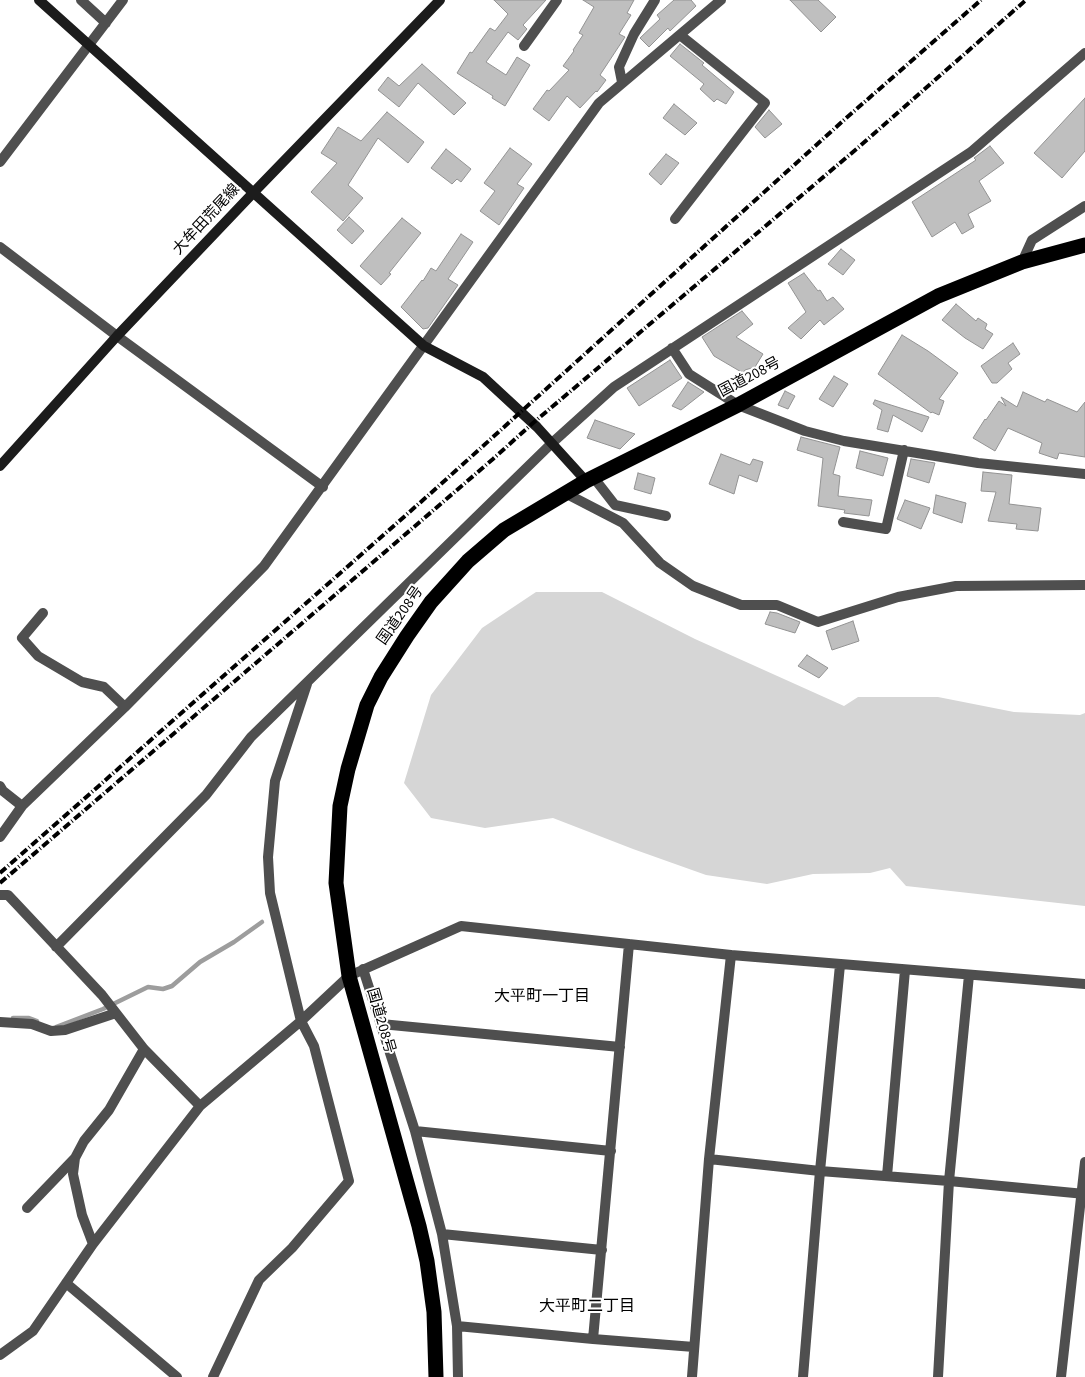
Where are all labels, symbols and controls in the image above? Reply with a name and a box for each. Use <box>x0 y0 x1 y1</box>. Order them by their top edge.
street label: 大牟田荒尾線 <box>170 181 244 259</box>
street label: 国道208号 <box>716 354 784 402</box>
street label: 国道208号 <box>374 583 428 649</box>
street label: 国道208号 <box>362 986 398 1056</box>
district label: 大平町一丁目 <box>494 987 590 1007</box>
district label: 大平町二丁目 <box>539 1297 635 1317</box>

